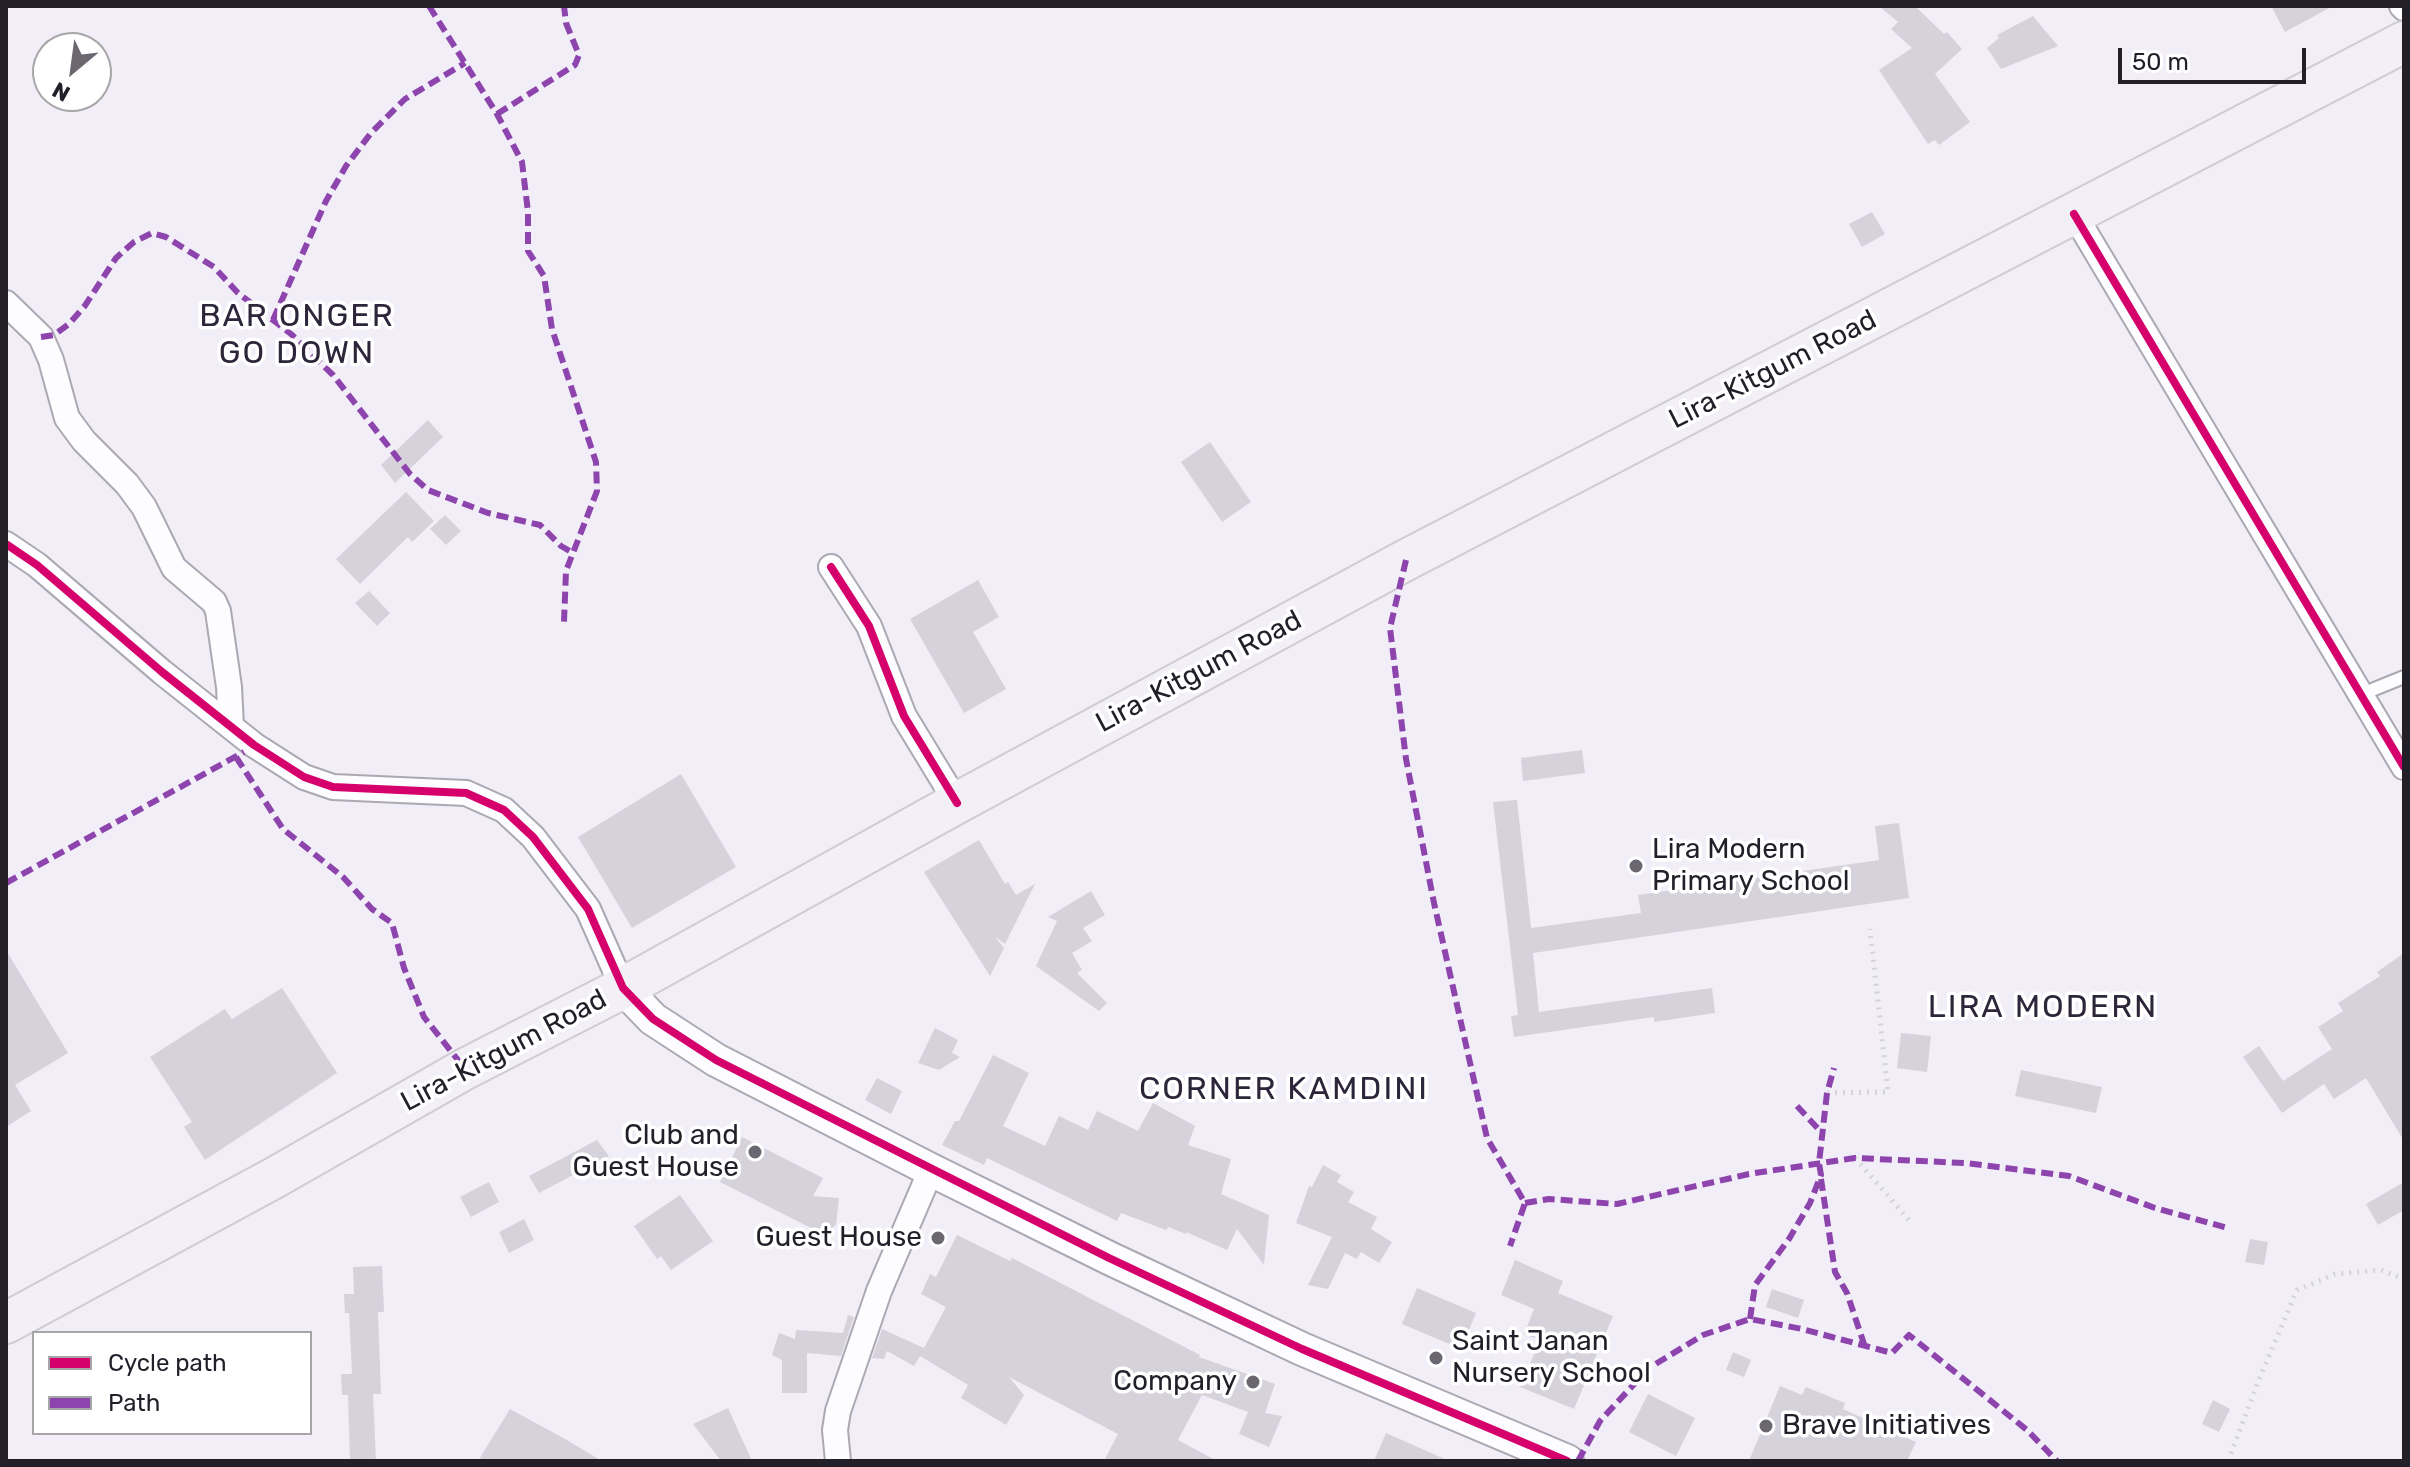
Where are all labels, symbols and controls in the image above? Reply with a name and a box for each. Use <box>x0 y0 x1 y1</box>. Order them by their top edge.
north arrow <box>32 32 112 112</box>
scale bar <box>2122 32 2310 82</box>
text: 50 m <box>2132 48 2189 76</box>
text: N <box>48 76 75 107</box>
district label: BAR ONGER GO DOWN <box>199 298 395 373</box>
street label: Lira-Kitgum Road <box>1664 303 1882 437</box>
street label: Lira-Kitgum Road <box>1090 604 1308 740</box>
place label: Lira Modern Primary School <box>1652 833 1850 899</box>
marker: Lira Modern Primary School <box>1627 857 1645 875</box>
street label: Lira-Kitgum Road <box>395 983 613 1119</box>
district label: LIRA MODERN <box>1928 989 2158 1027</box>
district label: CORNER KAMDINI <box>1139 1071 1429 1109</box>
place label: Club and Guest House <box>572 1119 739 1185</box>
marker: Club and Guest House <box>746 1143 764 1161</box>
place label: Guest House <box>755 1221 922 1255</box>
marker: Guest House <box>929 1229 947 1247</box>
place label: Saint Janan Nursery School <box>1452 1325 1651 1391</box>
legend <box>32 1331 312 1435</box>
text: Cycle path <box>108 1349 227 1377</box>
marker: Saint Janan Nursery School <box>1427 1349 1445 1367</box>
place label: Company <box>1113 1365 1237 1399</box>
marker: Company <box>1244 1373 1262 1391</box>
text: Path <box>108 1389 160 1417</box>
place label: Brave Initiatives <box>1782 1409 1991 1443</box>
marker: Brave Initiatives <box>1757 1417 1775 1435</box>

